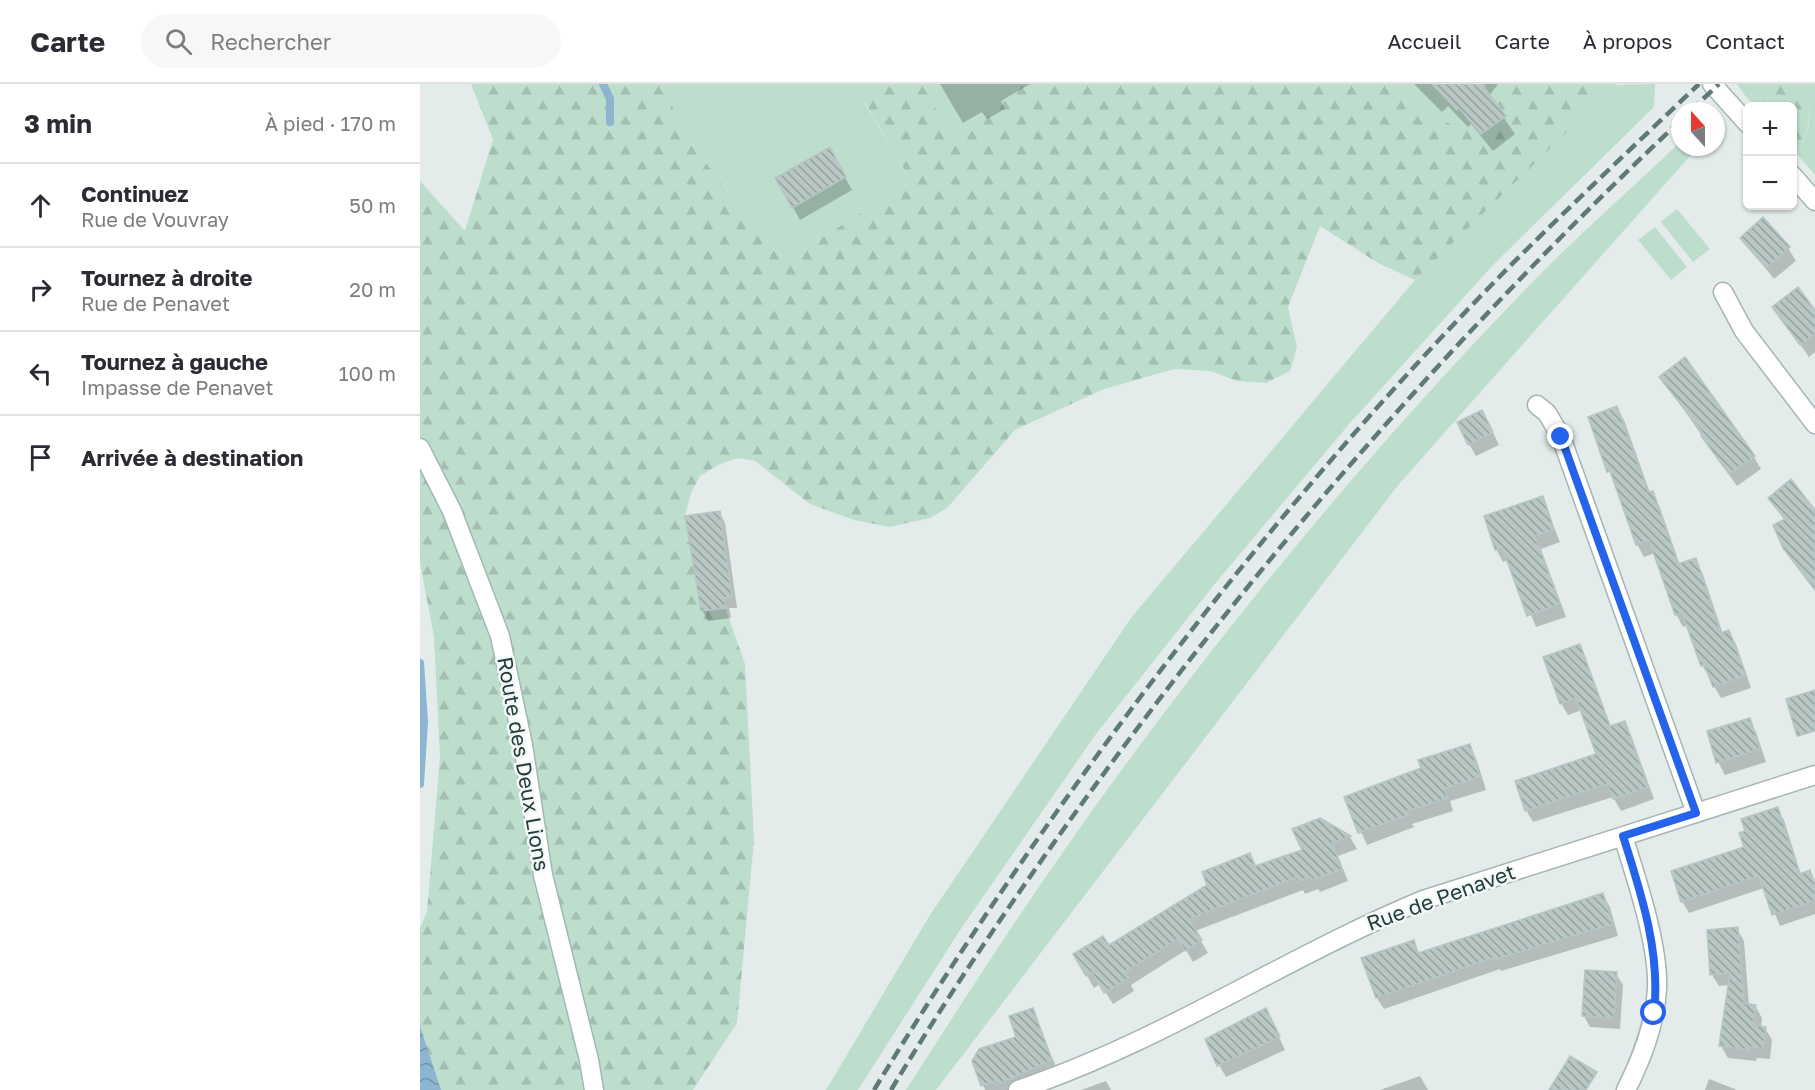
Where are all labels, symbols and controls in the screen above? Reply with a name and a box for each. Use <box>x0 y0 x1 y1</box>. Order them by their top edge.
search box <box>141 14 561 68</box>
text: Carte <box>30 25 105 58</box>
icon: search <box>162 25 195 58</box>
text: Rechercher <box>210 28 331 55</box>
text: Accueil <box>1388 28 1461 54</box>
text: Carte <box>1494 28 1550 54</box>
text: À propos <box>1583 28 1672 54</box>
text: Contact <box>1705 28 1785 54</box>
north arrow <box>1671 102 1725 156</box>
map controls <box>1743 102 1797 210</box>
button: + <box>1743 102 1797 156</box>
text: 3 min <box>24 108 92 139</box>
text: À pied · 170 m <box>265 111 396 135</box>
button: − <box>1743 156 1797 210</box>
text: Continuez <box>81 180 188 207</box>
icon: ahead <box>24 189 57 222</box>
text: 50 m <box>349 193 396 217</box>
text: Rue de Vouvray <box>81 207 229 231</box>
text: Tournez à droite <box>81 264 252 291</box>
icon: right <box>24 273 57 306</box>
text: 20 m <box>349 277 396 301</box>
text: Rue de Penavet <box>81 291 230 315</box>
text: Tournez à gauche <box>81 348 268 375</box>
icon: left <box>24 357 57 390</box>
text: 100 m <box>339 361 396 385</box>
text: Impasse de Penavet <box>81 375 273 399</box>
route end <box>1547 423 1573 449</box>
icon: arrive <box>24 441 57 474</box>
text: Arrivée à destination <box>81 444 303 471</box>
street label: Route des Deux Lions <box>492 655 556 873</box>
street label: Rue de Penavet <box>1363 858 1519 936</box>
route start <box>1640 999 1666 1025</box>

